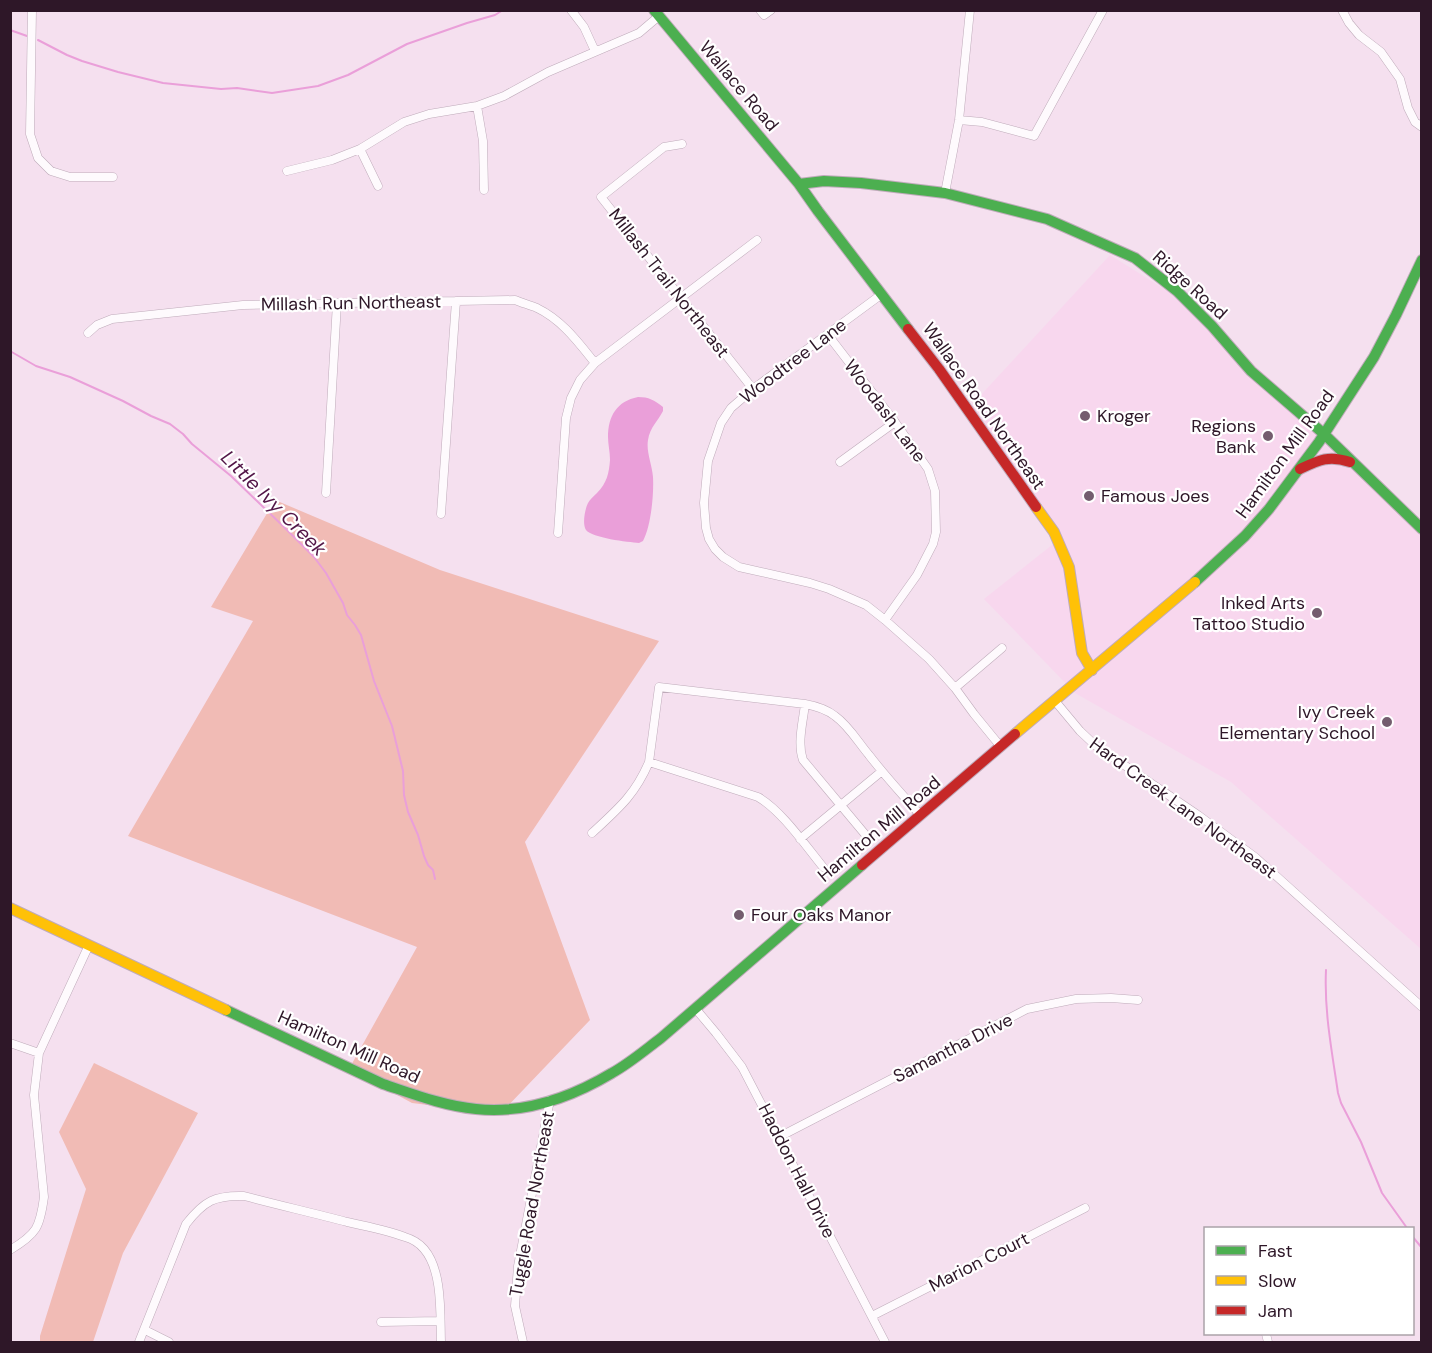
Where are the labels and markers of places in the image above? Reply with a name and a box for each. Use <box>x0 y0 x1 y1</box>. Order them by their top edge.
place label: Kroger <box>1097 404 1151 428</box>
marker: Kroger <box>1078 409 1092 423</box>
place label: Regions Bank <box>1191 414 1256 459</box>
marker: Regions Bank <box>1261 429 1275 443</box>
place label: Famous Joes <box>1101 484 1210 508</box>
marker: Famous Joes <box>1082 489 1096 503</box>
place label: Inked Arts Tattoo Studio <box>1193 591 1305 636</box>
marker: Inked Arts Tattoo Studio <box>1310 606 1324 620</box>
place label: Ivy Creek Elementary School <box>1219 700 1375 745</box>
marker: Ivy Creek Elementary School <box>1380 715 1394 729</box>
place label: Four Oaks Manor <box>751 903 892 927</box>
marker: Four Oaks Manor <box>732 908 746 922</box>

